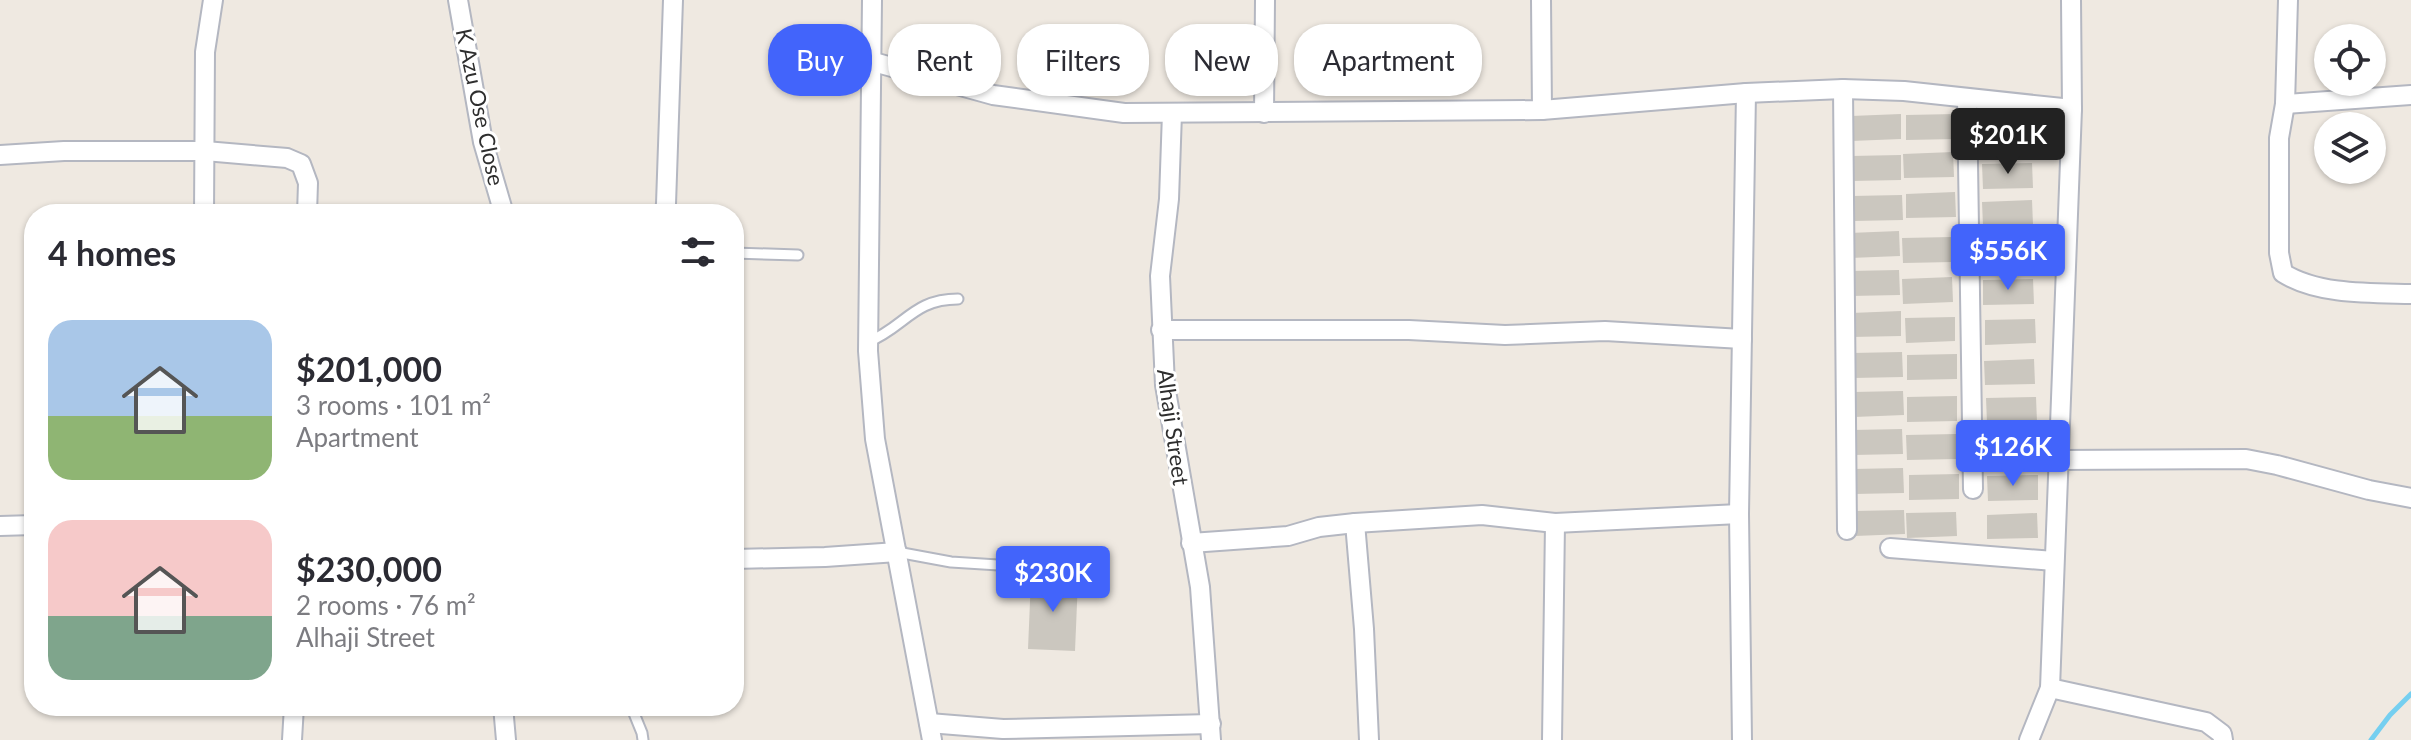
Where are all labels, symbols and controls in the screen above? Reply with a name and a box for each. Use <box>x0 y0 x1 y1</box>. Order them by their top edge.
chip: Buy <box>768 24 872 96</box>
chip: Rent <box>888 24 1001 96</box>
chip: Filters <box>1017 24 1149 96</box>
chip: New <box>1165 24 1278 96</box>
chip: Apartment <box>1294 24 1482 96</box>
map controls <box>2314 24 2386 184</box>
button: locate <box>2314 24 2386 96</box>
street label: K Azu Ose Close <box>451 26 510 188</box>
pin: $201K <box>1952 108 2064 176</box>
button: layers <box>2314 112 2386 184</box>
text: $201K <box>1969 118 2047 150</box>
pin: $556K <box>1952 224 2064 292</box>
icon: filters <box>676 230 720 274</box>
text: 4 homes <box>48 232 176 273</box>
text: $556K <box>1969 234 2047 266</box>
text: $201,000 <box>296 348 442 389</box>
icon: home <box>112 352 208 448</box>
street label: Alhaji Street <box>1152 367 1195 487</box>
text: 3 rooms · 101 m² <box>296 389 491 421</box>
pin: $126K <box>1957 420 2069 488</box>
text: Apartment <box>296 421 419 453</box>
text: $126K <box>1974 430 2052 462</box>
pin: $230K <box>997 546 1109 614</box>
text: $230,000 <box>296 548 442 589</box>
icon: home <box>112 552 208 648</box>
text: $230K <box>1014 556 1092 588</box>
text: 2 rooms · 76 m² <box>296 589 476 621</box>
text: Alhaji Street <box>296 621 435 653</box>

